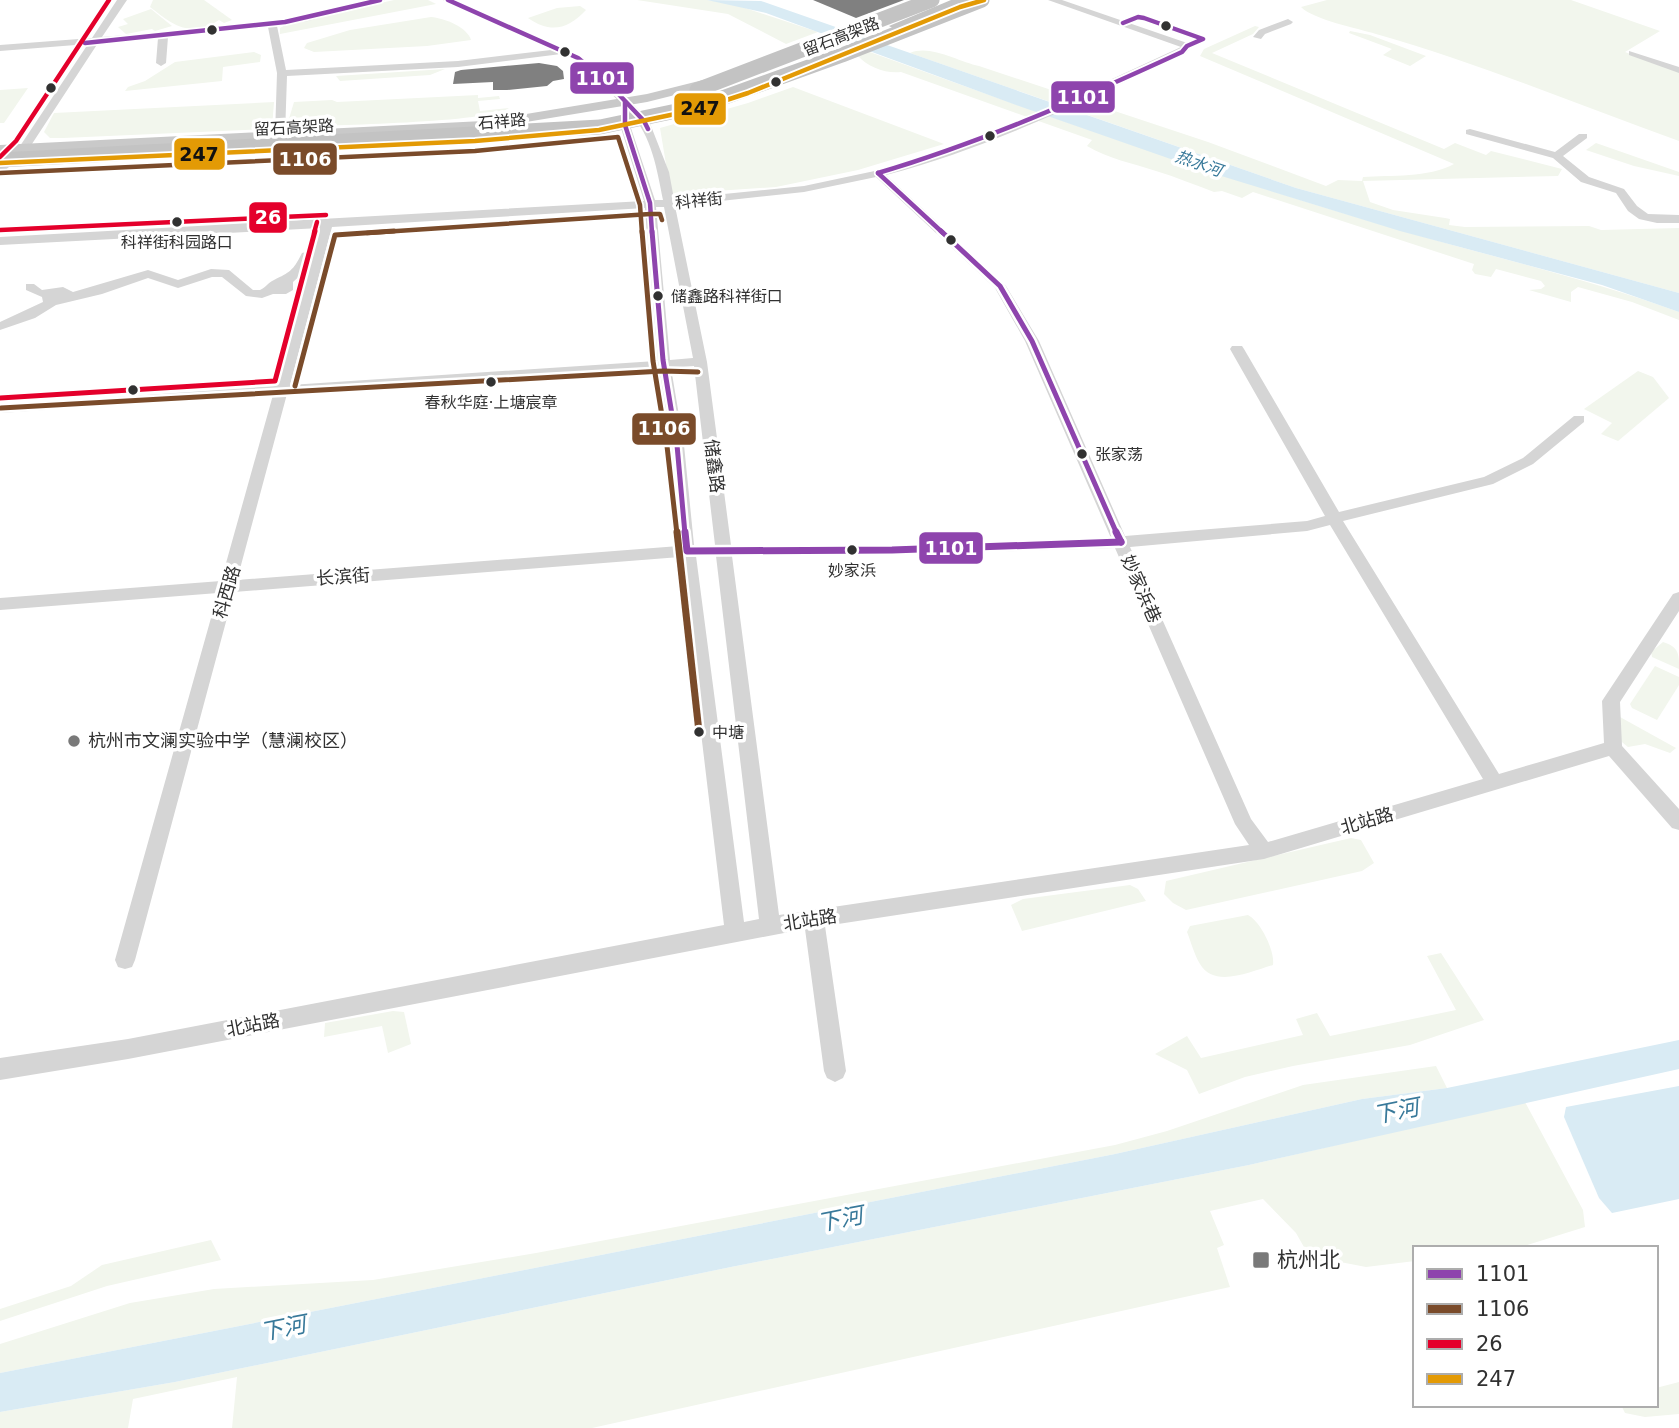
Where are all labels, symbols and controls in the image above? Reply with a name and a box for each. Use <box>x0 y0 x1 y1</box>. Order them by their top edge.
street label: 留石高架路 <box>800 13 882 60</box>
unlabelled marker <box>1159 19 1173 33</box>
unlabelled marker <box>205 23 219 37</box>
unlabelled marker <box>558 45 572 59</box>
line badge: 1101 <box>569 61 635 95</box>
text: 1101 <box>576 67 628 89</box>
unlabelled marker <box>769 75 783 89</box>
line badge: 1101 <box>1050 80 1116 114</box>
unlabelled marker <box>44 81 58 95</box>
text: 1101 <box>1057 86 1109 108</box>
line badge: 247 <box>673 92 727 126</box>
text: 247 <box>680 97 720 119</box>
street label: 石祥路 <box>477 110 527 133</box>
street label: 留石高架路 <box>254 116 334 139</box>
unlabelled marker <box>983 129 997 143</box>
line badge: 247 <box>173 137 226 171</box>
line badge: 1106 <box>272 142 338 176</box>
text: 247 <box>179 143 219 165</box>
water label: 热水河 <box>1173 147 1227 181</box>
text: 1106 <box>279 148 331 170</box>
street label: 科祥街 <box>674 189 724 212</box>
line badge: 26 <box>248 201 288 234</box>
text: 26 <box>255 206 281 228</box>
marker: 科祥街科园路口 <box>170 215 184 229</box>
place label: 科祥街科园路口 <box>121 233 233 252</box>
unlabelled marker <box>944 233 958 247</box>
place label: 储鑫路科祥街口 <box>671 287 783 306</box>
marker: 储鑫路科祥街口 <box>651 289 665 303</box>
marker: 春秋华庭·上塘宸章 <box>484 375 498 389</box>
unlabelled marker <box>126 383 140 397</box>
place label: 春秋华庭·上塘宸章 <box>424 393 558 412</box>
line badge: 1106 <box>631 412 697 446</box>
text: 1106 <box>638 417 690 439</box>
street label: 储鑫路 <box>701 438 728 494</box>
place label: 张家荡 <box>1095 445 1143 464</box>
marker: 张家荡 <box>1075 447 1089 461</box>
line badge: 1101 <box>918 531 984 565</box>
text: 1101 <box>925 537 977 559</box>
marker: 妙家浜 <box>845 543 859 557</box>
street label: 妙家浜巷 <box>1117 552 1166 626</box>
place label: 妙家浜 <box>828 561 876 580</box>
street label: 科西路 <box>209 563 244 621</box>
street label: 长滨街 <box>315 564 371 589</box>
place label: 中塘 <box>712 723 744 742</box>
marker: 中塘 <box>692 725 706 739</box>
place label: 杭州市文澜实验中学（慧澜校区） <box>88 730 358 751</box>
marker: 杭州市文澜实验中学（慧澜校区） <box>66 733 82 749</box>
street label: 北站路 <box>1338 803 1396 838</box>
street label: 北站路 <box>782 905 838 934</box>
street label: 北站路 <box>224 1009 281 1040</box>
water label: 下河 <box>1371 1093 1425 1128</box>
water label: 下河 <box>815 1201 869 1236</box>
legend <box>1413 1246 1658 1407</box>
place label: 杭州北 <box>1277 1248 1340 1272</box>
marker: 杭州北 <box>1251 1250 1271 1270</box>
text: 1101 <box>1476 1262 1529 1286</box>
text: 1106 <box>1476 1297 1529 1321</box>
water label: 下河 <box>258 1310 312 1345</box>
text: 26 <box>1476 1332 1503 1356</box>
text: 247 <box>1476 1367 1516 1391</box>

